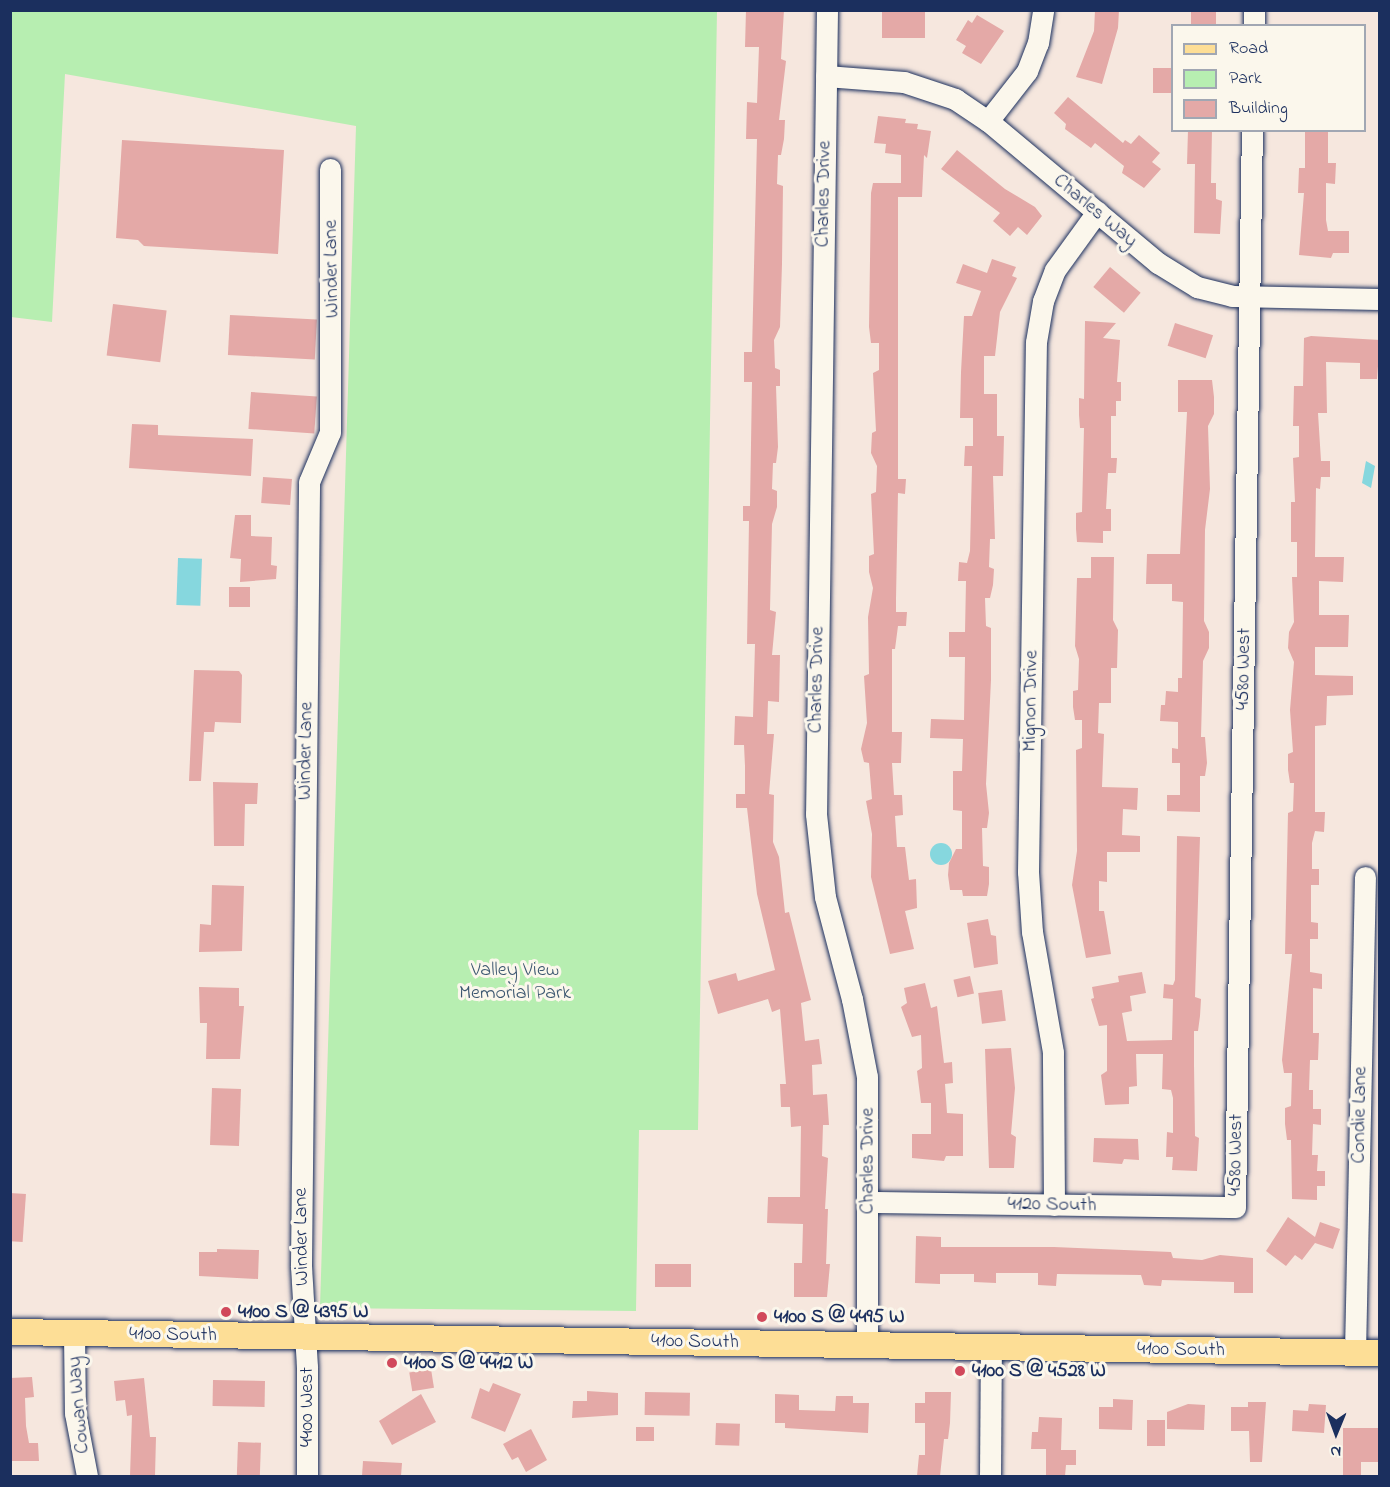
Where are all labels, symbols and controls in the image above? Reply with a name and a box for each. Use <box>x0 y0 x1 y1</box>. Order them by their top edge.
legend <box>1171 24 1366 132</box>
text: Road <box>1229 36 1268 62</box>
text: Park <box>1229 66 1262 92</box>
text: Building <box>1229 96 1288 122</box>
street label: Charles Drive <box>811 140 837 248</box>
street label: Charles Way <box>1048 169 1142 253</box>
street label: Winder Lane <box>319 220 345 318</box>
street label: Charles Drive <box>804 626 830 734</box>
street label: 4580 West <box>1231 628 1257 710</box>
street label: Mignon Drive <box>1018 650 1044 752</box>
street label: Winder Lane <box>293 702 319 800</box>
park label: Valley View Memorial Park <box>459 958 571 1005</box>
street label: Condie Lane <box>1347 1066 1373 1164</box>
street label: Charles Drive <box>856 1108 880 1214</box>
street label: 4580 West <box>1223 1114 1249 1196</box>
street label: Winder Lane <box>289 1188 315 1286</box>
street label: 4120 South <box>1007 1192 1097 1218</box>
place label: 4100 S @ 4395 W <box>238 1300 368 1324</box>
marker: 4100 S @ 4395 W <box>219 1305 233 1319</box>
place label: 4100 S @ 4495 W <box>774 1305 904 1329</box>
marker: 4100 S @ 4495 W <box>755 1310 769 1324</box>
street label: 4100 South <box>129 1322 217 1348</box>
street label: 4100 South <box>651 1329 739 1355</box>
street label: 4100 South <box>1137 1337 1225 1363</box>
place label: 4100 S @ 4412 W <box>404 1351 533 1375</box>
street label: Cowan Way <box>63 1355 95 1455</box>
marker: 4100 S @ 4412 W <box>385 1356 399 1370</box>
place label: 4100 S @ 4528 W <box>972 1359 1106 1383</box>
marker: 4100 S @ 4528 W <box>953 1364 967 1378</box>
street label: 4400 West <box>295 1367 319 1447</box>
north arrow <box>1306 1403 1366 1463</box>
text: N <box>1330 1439 1341 1463</box>

